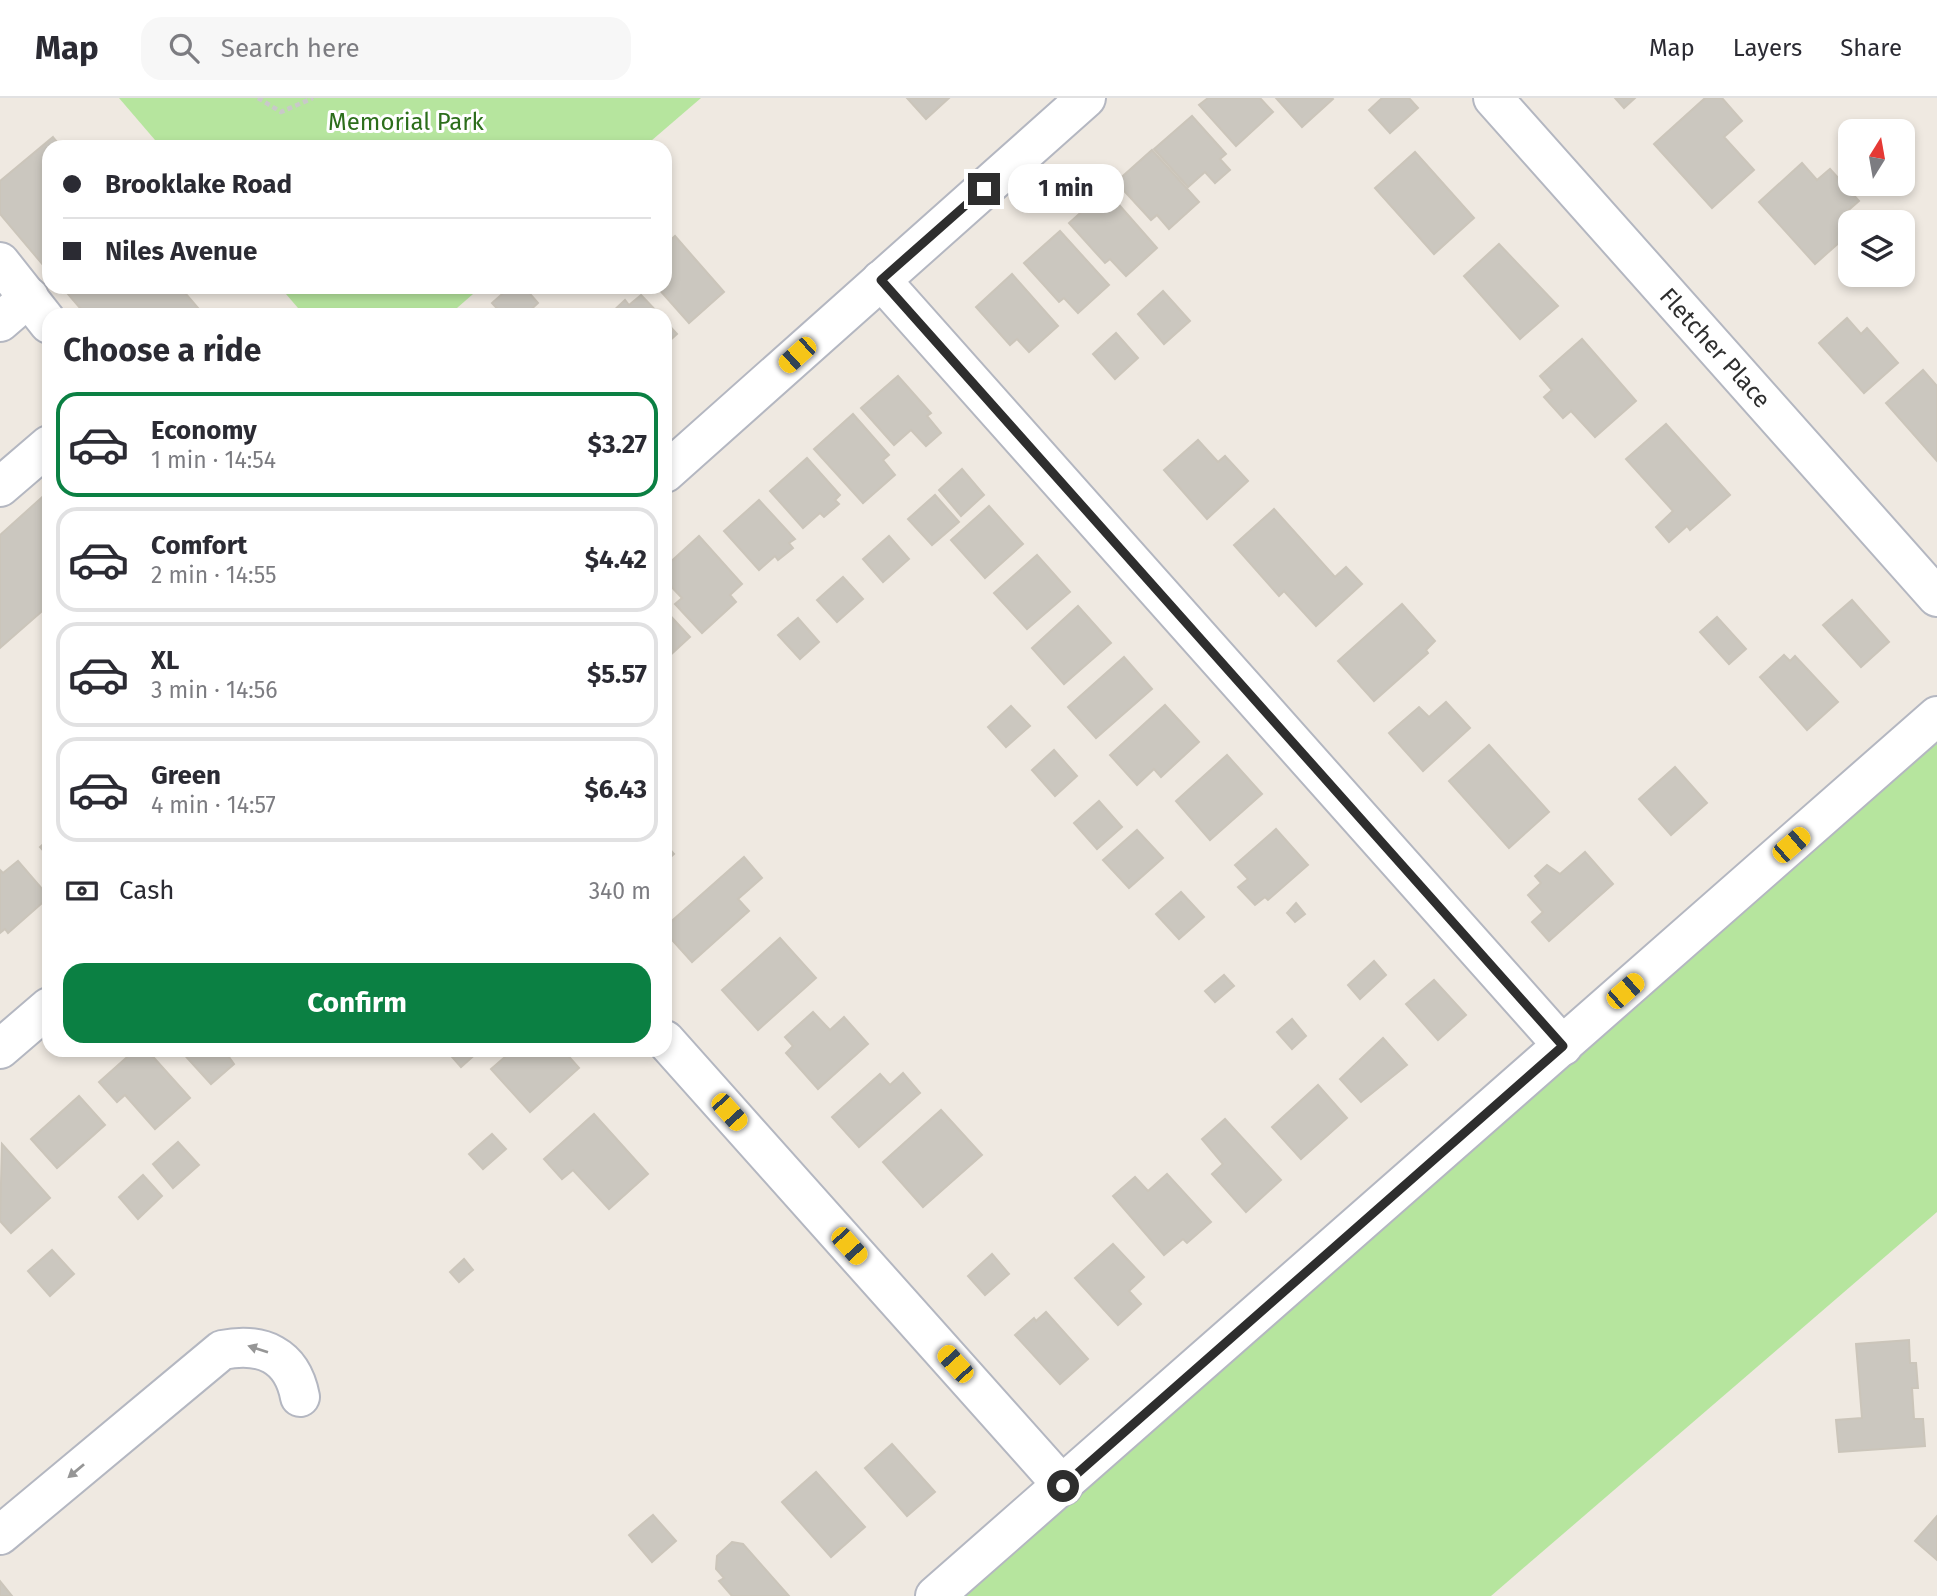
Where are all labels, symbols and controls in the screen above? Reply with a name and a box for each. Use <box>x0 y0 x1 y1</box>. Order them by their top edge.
search box <box>141 17 631 80</box>
text: Map <box>35 28 99 68</box>
icon: search <box>165 29 203 67</box>
text: Search here <box>221 33 360 64</box>
text: Map <box>1649 34 1695 62</box>
text: Layers <box>1733 34 1802 62</box>
text: Share <box>1840 34 1902 62</box>
park label: Memorial Park <box>328 108 485 136</box>
north arrow <box>1838 119 1914 196</box>
map controls <box>1838 119 1915 287</box>
callout: 1 min <box>1009 164 1124 214</box>
text: Brooklake Road <box>105 169 292 200</box>
route end <box>968 173 1000 205</box>
text: 1 min <box>1038 174 1094 202</box>
button: layers <box>1838 210 1915 287</box>
text: Niles Avenue <box>105 236 257 267</box>
street label: Fletcher Place <box>1654 282 1776 414</box>
text: Choose a ride <box>63 331 261 369</box>
car <box>775 333 820 377</box>
icon: car <box>67 413 130 476</box>
text: Economy <box>151 415 257 446</box>
text: $3.27 <box>588 429 647 460</box>
text: 1 min · 14:54 <box>151 446 276 474</box>
icon: car <box>67 528 130 591</box>
text: Comfort <box>151 530 247 561</box>
text: $4.42 <box>585 544 647 575</box>
text: 2 min · 14:55 <box>151 561 277 589</box>
icon: car <box>67 643 130 706</box>
text: XL <box>151 645 179 676</box>
text: $5.57 <box>587 659 647 690</box>
text: 3 min · 14:56 <box>151 676 278 704</box>
icon: car <box>67 758 130 821</box>
text: Green <box>151 760 221 791</box>
text: $6.43 <box>585 774 647 805</box>
text: 4 min · 14:57 <box>151 791 276 819</box>
car <box>1769 823 1814 867</box>
icon: cash <box>63 872 101 910</box>
text: Cash <box>119 875 175 906</box>
text: 340 m <box>589 877 651 905</box>
button: Confirm <box>63 963 651 1043</box>
car <box>1603 969 1648 1013</box>
car <box>708 1089 751 1135</box>
car <box>828 1223 871 1269</box>
car <box>934 1341 977 1387</box>
one-way arrow <box>248 1343 269 1353</box>
one-way arrow <box>68 1464 86 1479</box>
route start <box>1047 1470 1079 1502</box>

